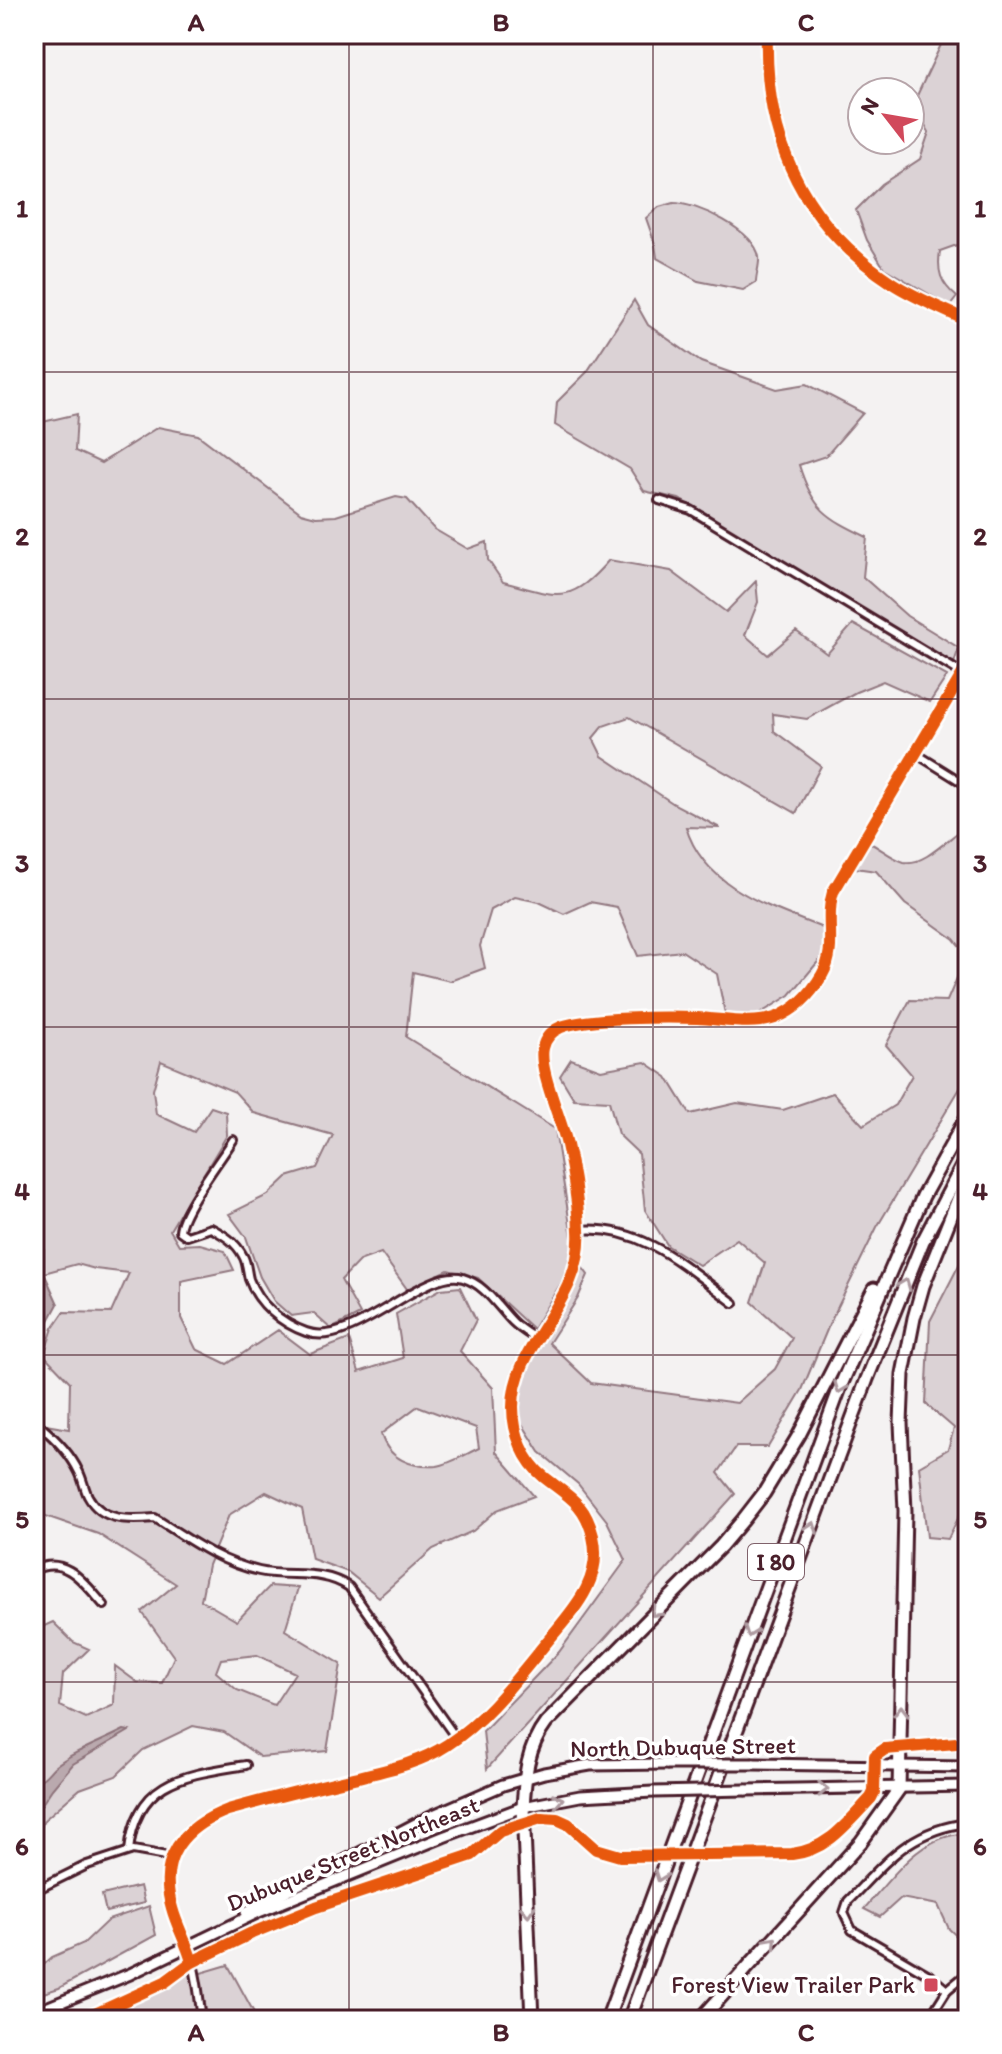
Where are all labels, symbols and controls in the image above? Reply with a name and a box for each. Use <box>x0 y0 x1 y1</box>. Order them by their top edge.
text: A <box>187 6 205 38</box>
text: B <box>493 6 510 38</box>
text: C <box>798 6 815 38</box>
north arrow <box>846 76 926 156</box>
text: N <box>854 93 885 119</box>
text: 1 <box>16 192 28 224</box>
text: 1 <box>974 192 986 224</box>
text: 2 <box>15 520 29 552</box>
text: 2 <box>973 520 987 552</box>
text: 3 <box>15 847 29 879</box>
text: 3 <box>973 847 987 879</box>
text: 4 <box>14 1175 30 1207</box>
text: 4 <box>972 1175 988 1207</box>
one-way arrow <box>896 1278 912 1292</box>
one-way arrow <box>834 1380 850 1394</box>
text: 5 <box>15 1503 29 1535</box>
text: 5 <box>973 1503 987 1535</box>
one-way arrow <box>802 1521 818 1535</box>
road number: I 80 <box>748 1544 804 1580</box>
one-way arrow <box>651 1603 665 1617</box>
one-way arrow <box>743 1624 760 1638</box>
one-way arrow <box>893 1704 910 1717</box>
street label: North Dubuque Street <box>570 1730 796 1763</box>
one-way arrow <box>817 1781 830 1798</box>
street label: Dubuque Street Northeast <box>222 1790 483 1917</box>
one-way arrow <box>550 1792 564 1809</box>
text: 6 <box>15 1830 29 1862</box>
text: 6 <box>973 1830 987 1862</box>
one-way arrow <box>653 1868 670 1882</box>
one-way arrow <box>519 1905 536 1918</box>
one-way arrow <box>763 1937 777 1952</box>
place label: Forest View Trailer Park <box>671 1970 916 1999</box>
marker: Forest View Trailer Park <box>922 1976 940 1994</box>
text: A <box>187 2016 205 2048</box>
text: B <box>493 2016 510 2048</box>
text: C <box>798 2016 815 2048</box>

